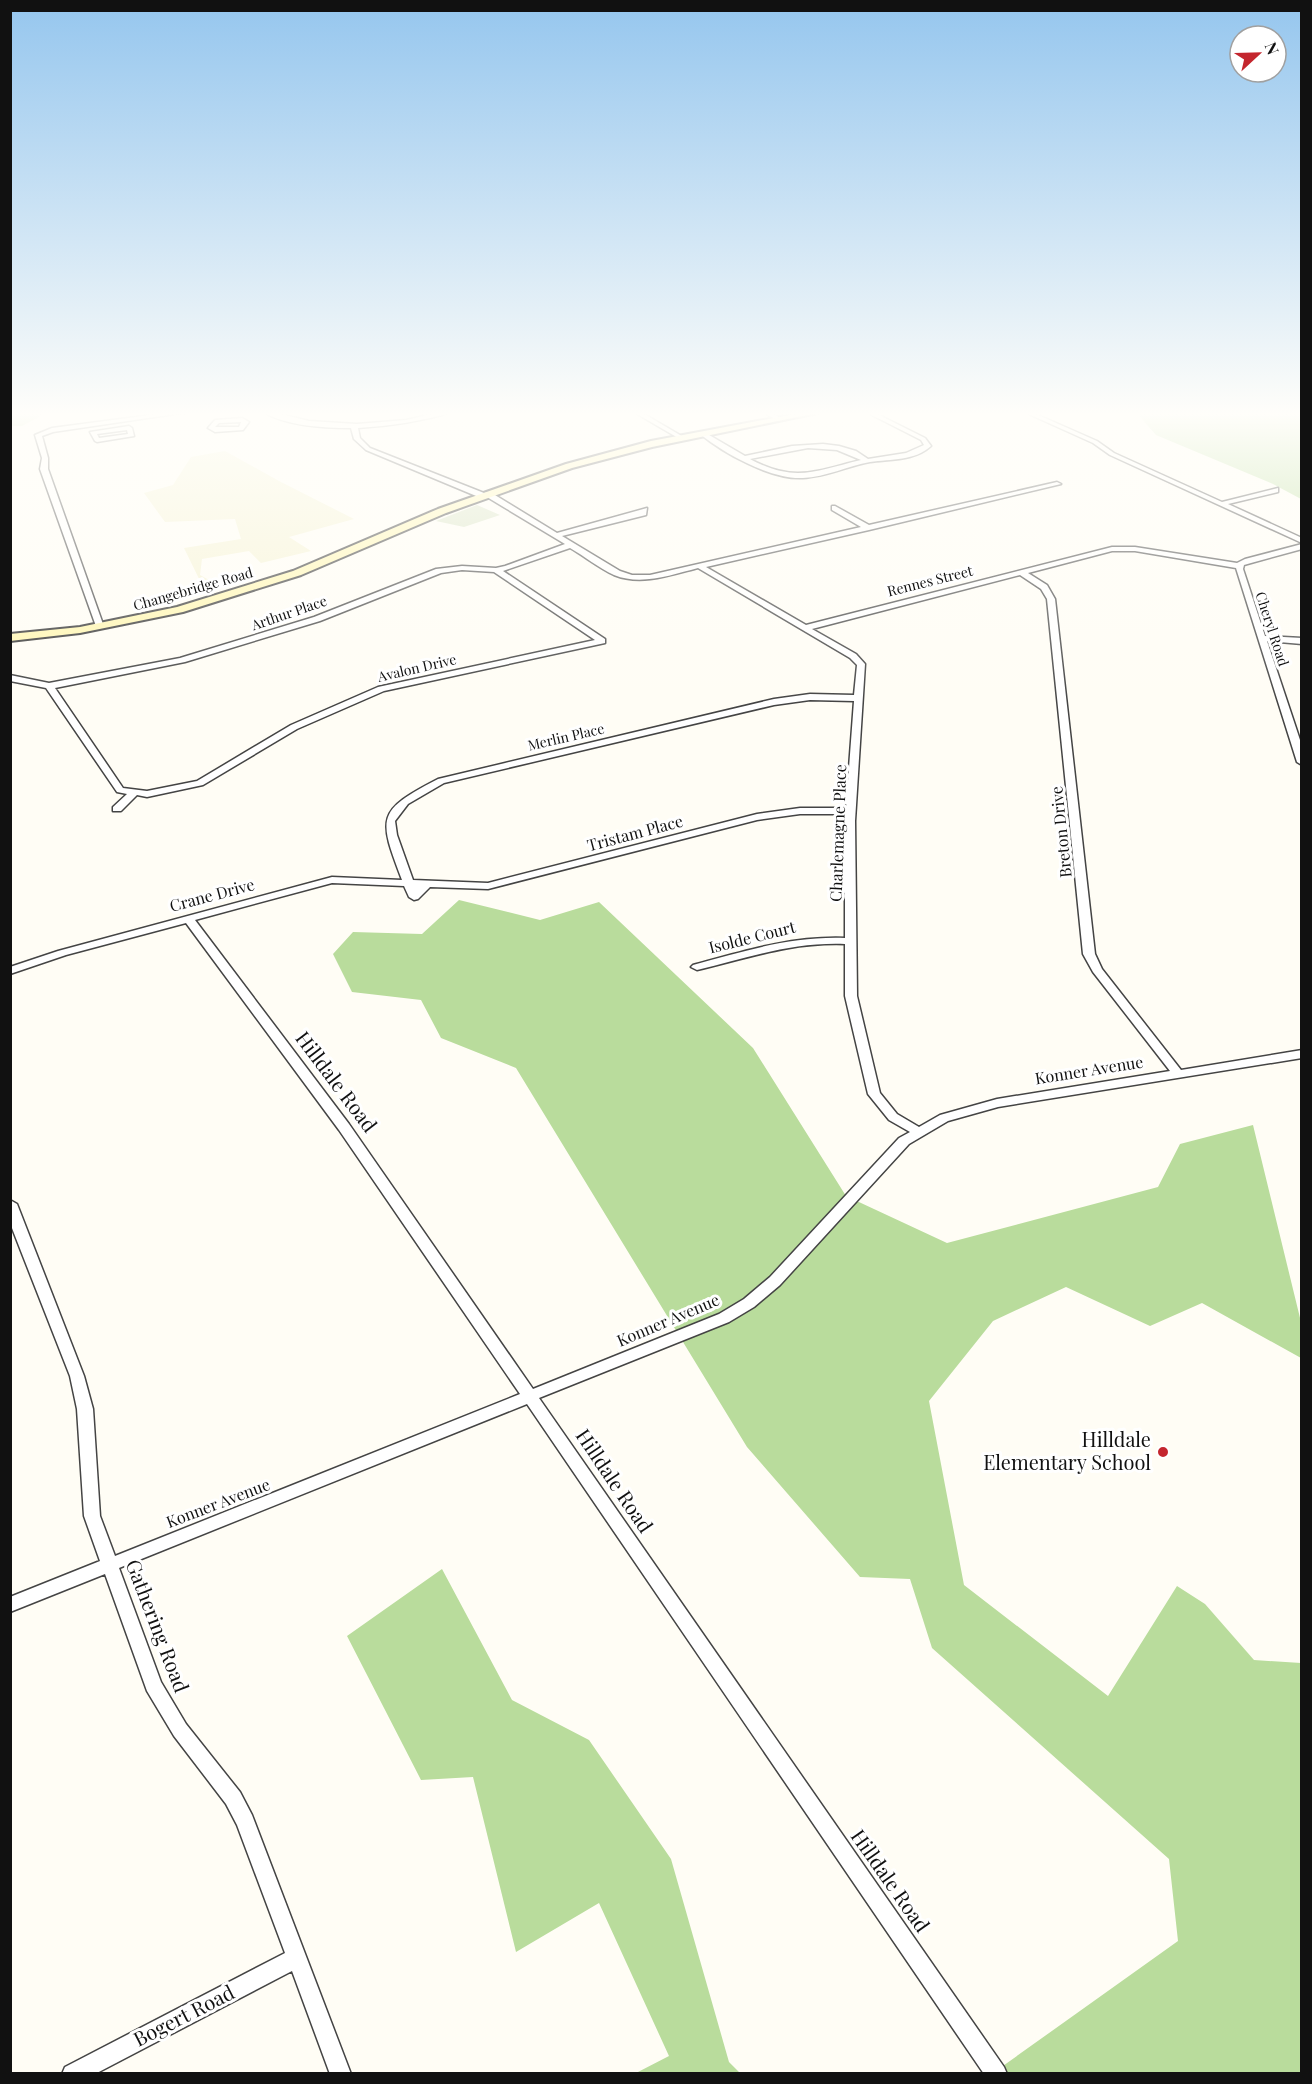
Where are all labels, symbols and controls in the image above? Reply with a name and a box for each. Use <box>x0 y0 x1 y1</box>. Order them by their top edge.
north arrow <box>1228 24 1288 84</box>
text: N <box>1260 39 1284 58</box>
street label: Rennes Street <box>885 560 976 600</box>
street label: Changebridge Road <box>131 562 255 615</box>
street label: Cheryl Road <box>1252 589 1293 669</box>
street label: Arthur Place <box>248 591 329 635</box>
street label: Avalon Drive <box>375 649 458 686</box>
street label: Merlin Place <box>526 718 606 755</box>
street label: Charlemagne Place <box>825 764 850 902</box>
street label: Breton Drive <box>1045 785 1076 879</box>
street label: Tristam Place <box>585 810 685 855</box>
street label: Crane Drive <box>167 873 257 916</box>
street label: Isolde Court <box>706 916 798 957</box>
street label: Hilldale Road <box>290 1025 384 1137</box>
street label: Konner Avenue <box>1033 1051 1145 1088</box>
street label: Konner Avenue <box>613 1288 722 1351</box>
street label: Hilldale Road <box>571 1423 660 1538</box>
place label: Hilldale Elementary School <box>983 1425 1151 1475</box>
marker: Hilldale Elementary School <box>1156 1445 1170 1459</box>
street label: Konner Avenue <box>163 1473 273 1532</box>
street label: Gathering Road <box>121 1555 196 1696</box>
street label: Hilldale Road <box>846 1823 937 1937</box>
street label: Bogert Road <box>128 1977 239 2052</box>

